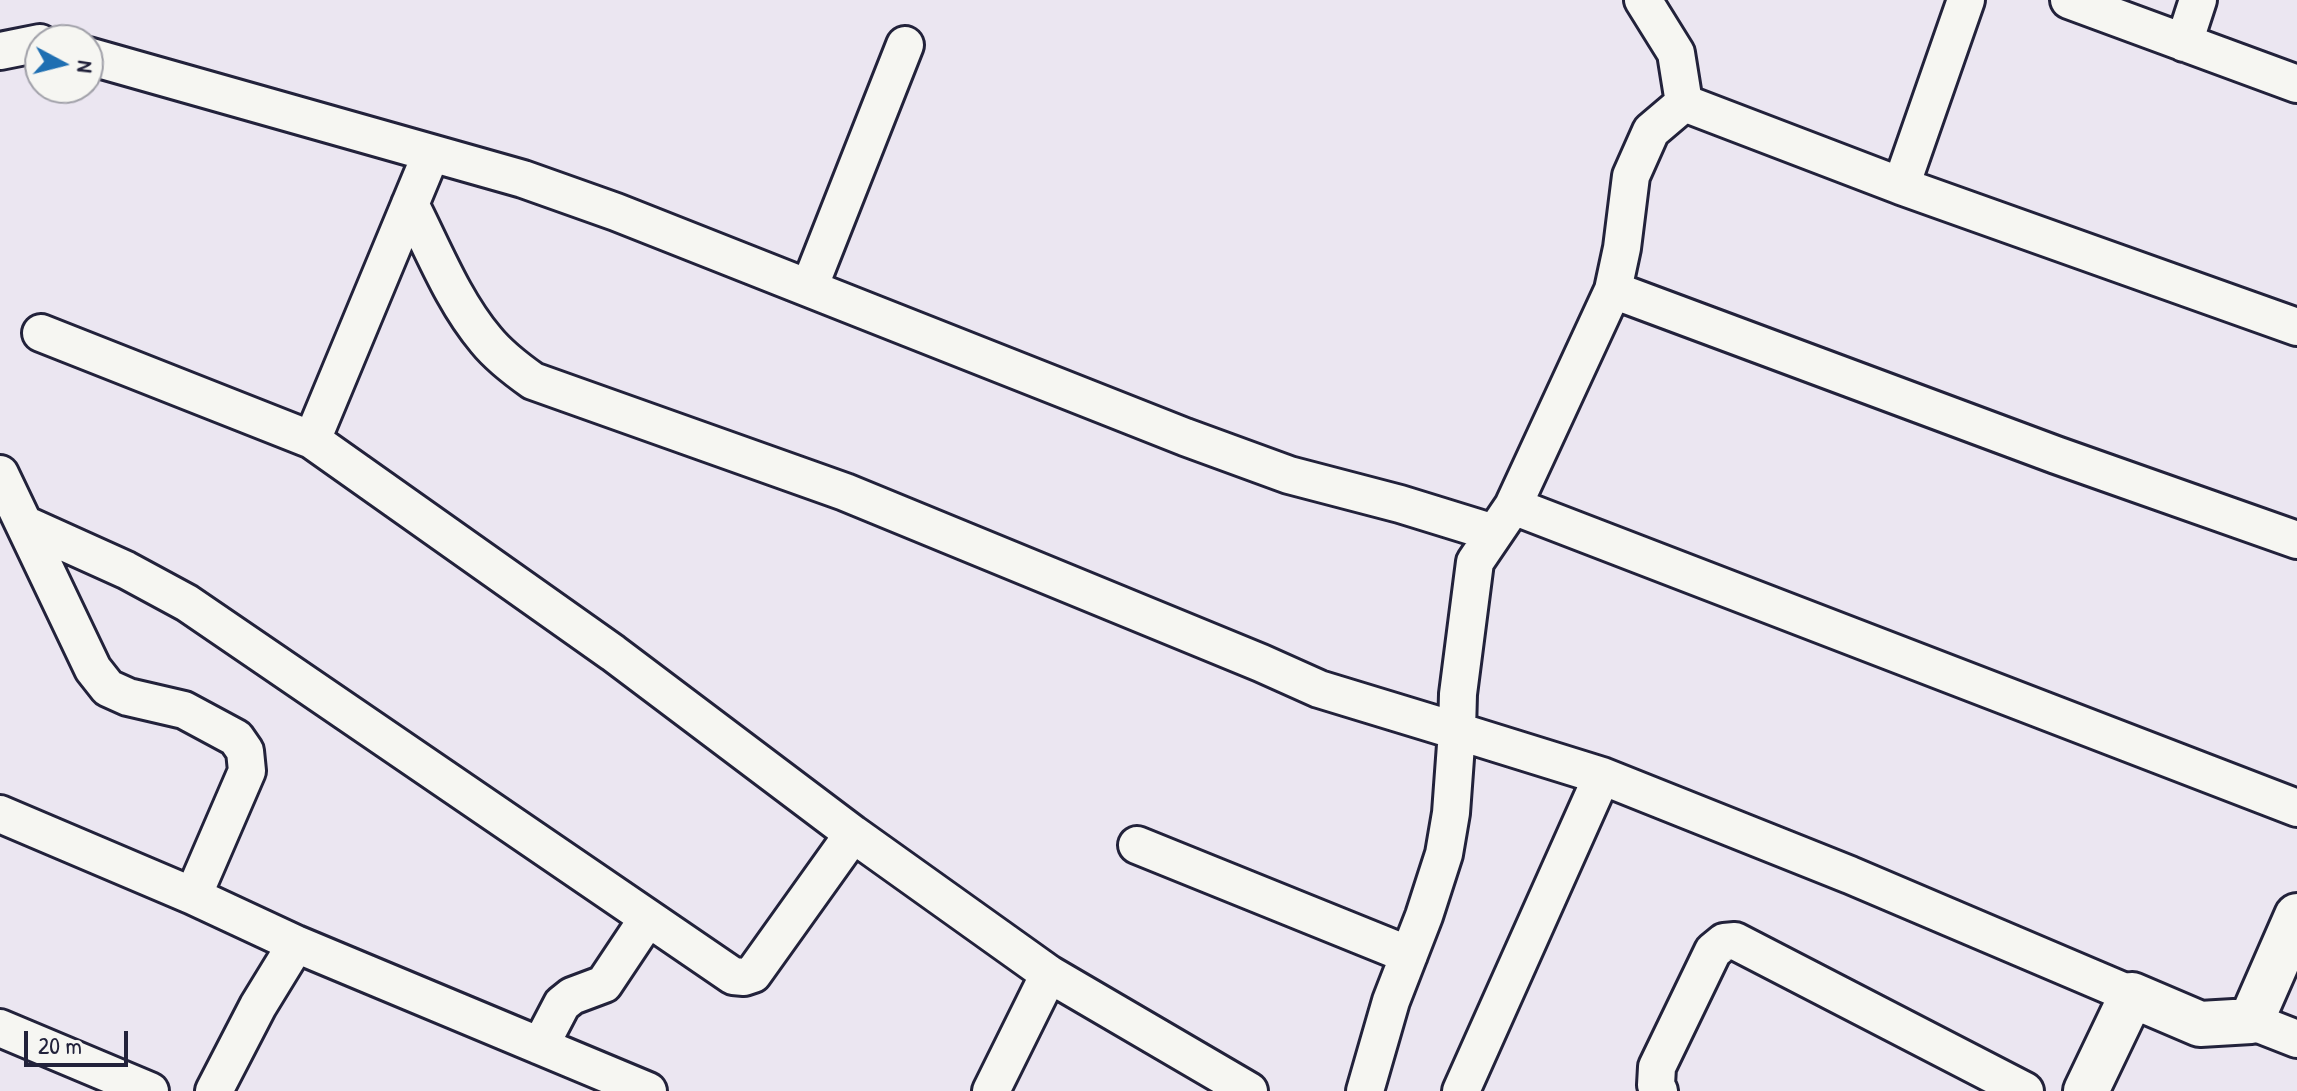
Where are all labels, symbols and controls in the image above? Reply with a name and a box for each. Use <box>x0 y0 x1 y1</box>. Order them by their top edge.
north arrow <box>24 24 104 104</box>
text: N <box>70 59 101 74</box>
scale bar <box>28 1015 132 1065</box>
text: 20 m <box>38 1029 82 1061</box>

